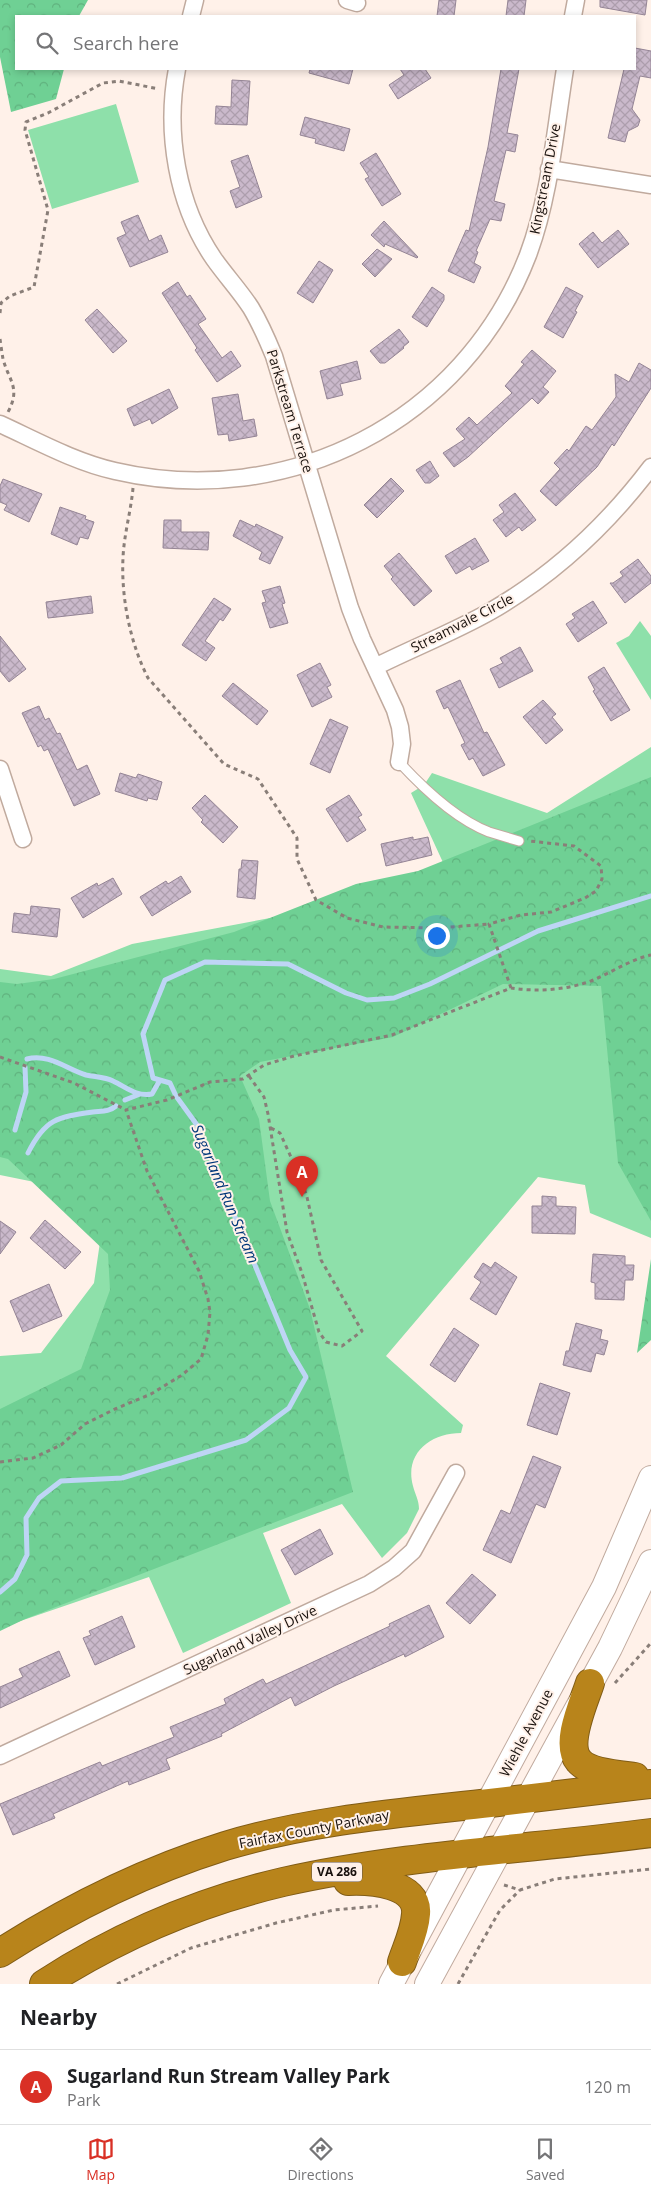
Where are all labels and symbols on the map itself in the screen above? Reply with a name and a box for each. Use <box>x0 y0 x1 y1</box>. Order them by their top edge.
street label: Kingstream Drive <box>524 122 565 236</box>
street label: Parkstream Terrace <box>263 347 318 475</box>
street label: Streamvale Circle <box>407 588 517 657</box>
your location <box>424 923 450 949</box>
water label: Sugarland Run Stream <box>188 1121 264 1266</box>
pin: A <box>286 1156 318 1197</box>
street label: Sugarland Valley Drive <box>180 1600 320 1679</box>
street label: Wiehle Avenue <box>494 1686 557 1780</box>
street label: Fairfax County Parkway <box>237 1804 392 1852</box>
road number: VA 286 <box>312 1862 362 1881</box>

